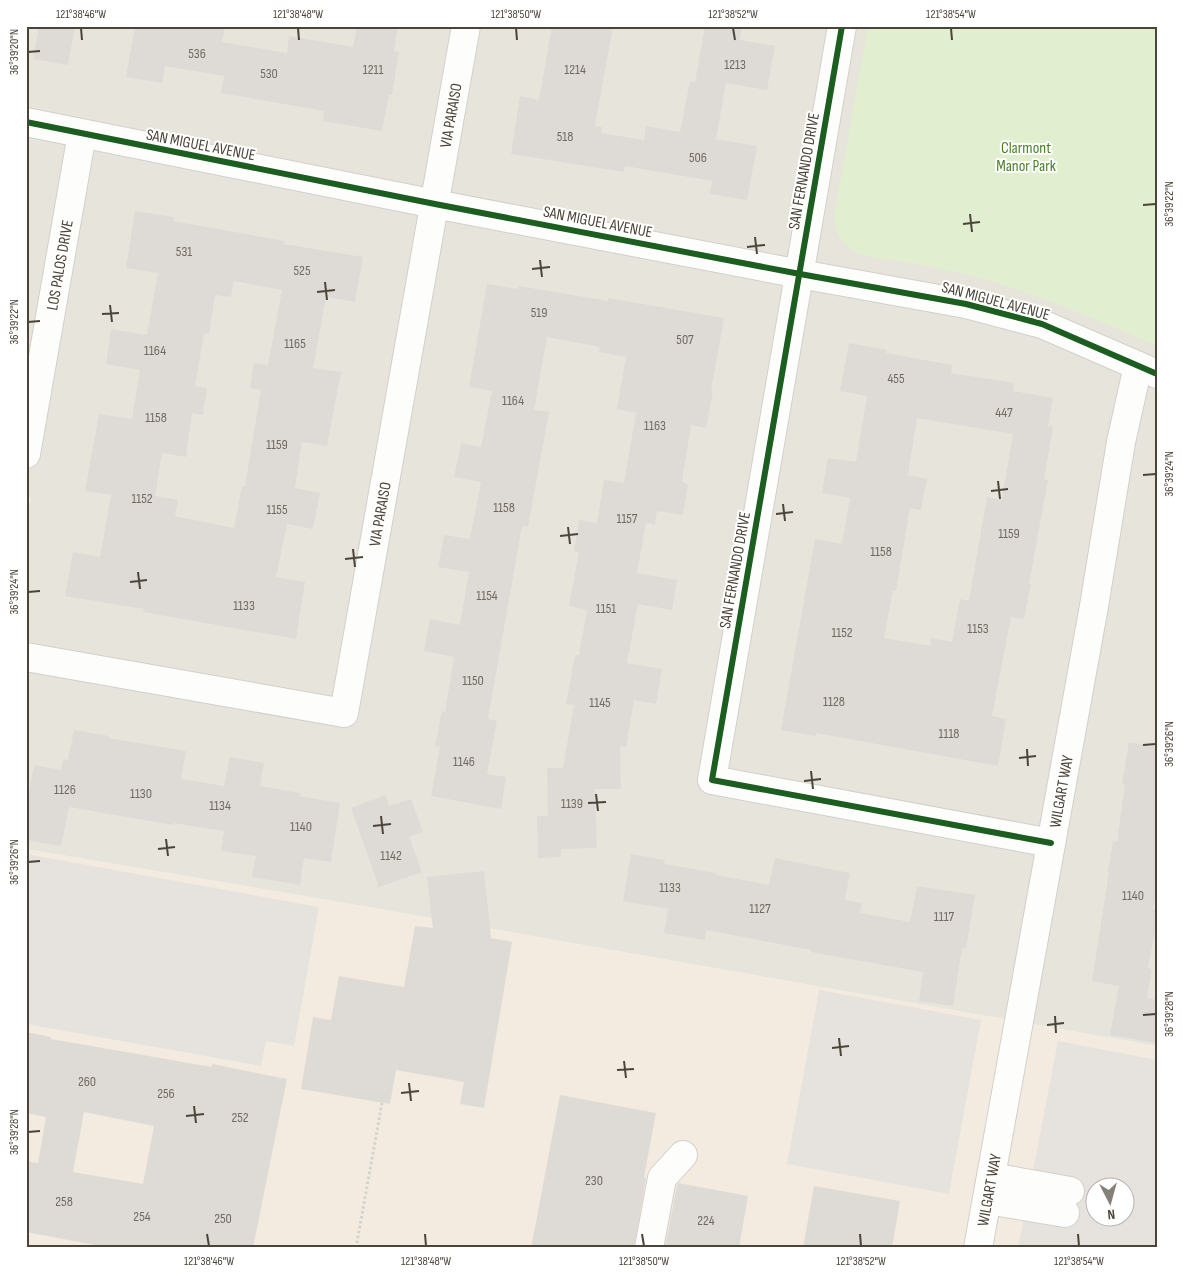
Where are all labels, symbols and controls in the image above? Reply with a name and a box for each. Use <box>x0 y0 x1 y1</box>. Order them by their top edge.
text: 121°38'46"W <box>56 7 106 22</box>
text: 121°38'48"W <box>273 7 323 22</box>
text: 121°38'50"W <box>491 7 541 22</box>
text: 121°38'52"W <box>708 7 758 22</box>
text: 121°38'54"W <box>926 7 976 22</box>
text: 36°39'20"N <box>7 29 22 75</box>
house number: 536 <box>188 45 206 62</box>
house number: 1213 <box>724 56 746 73</box>
house number: 1211 <box>363 61 383 78</box>
house number: 1214 <box>564 61 586 78</box>
house number: 530 <box>260 65 278 82</box>
street label: VIA PARAISO <box>437 82 467 149</box>
street label: SAN FERNANDO DRIVE <box>785 111 824 231</box>
street label: SAN MIGUEL AVENUE <box>144 126 257 165</box>
house number: 518 <box>557 128 573 145</box>
park label: Clarmont Manor Park <box>996 139 1056 176</box>
house number: 506 <box>689 149 707 166</box>
text: 36°39'22"N <box>1162 181 1177 227</box>
street label: SAN MIGUEL AVENUE <box>541 203 654 242</box>
street label: LOS PALOS DRIVE <box>43 219 78 312</box>
house number: 531 <box>176 243 192 260</box>
house number: 525 <box>294 262 311 279</box>
street label: SAN MIGUEL AVENUE <box>940 278 1052 325</box>
text: 36°39'22"N <box>7 299 22 345</box>
house number: 519 <box>531 304 547 321</box>
house number: 507 <box>676 331 694 348</box>
house number: 1165 <box>284 335 306 352</box>
house number: 1164 <box>144 342 166 359</box>
house number: 455 <box>887 370 905 387</box>
house number: 1164 <box>502 392 524 409</box>
house number: 447 <box>995 404 1013 421</box>
house number: 1158 <box>145 409 167 426</box>
house number: 1163 <box>644 417 666 434</box>
house number: 1159 <box>266 436 288 453</box>
text: 36°39'24"N <box>1162 451 1177 497</box>
street label: VIA PARAISO <box>366 480 396 548</box>
house number: 1152 <box>131 490 153 507</box>
house number: 1158 <box>493 499 515 516</box>
house number: 1155 <box>266 501 288 518</box>
house number: 1157 <box>617 510 638 527</box>
street label: SAN FERNANDO DRIVE <box>716 510 755 630</box>
house number: 1159 <box>998 525 1020 542</box>
house number: 1158 <box>870 543 892 560</box>
text: 36°39'24"N <box>7 569 22 615</box>
house number: 1154 <box>476 587 498 604</box>
house number: 1133 <box>233 597 255 614</box>
house number: 1151 <box>596 600 616 617</box>
house number: 1153 <box>967 620 989 637</box>
house number: 1152 <box>831 624 853 641</box>
house number: 1150 <box>462 672 484 689</box>
house number: 1128 <box>823 693 845 710</box>
house number: 1145 <box>589 694 611 711</box>
text: 36°39'26"N <box>1162 721 1177 767</box>
house number: 1118 <box>939 725 959 742</box>
house number: 1146 <box>453 753 475 770</box>
street label: WILGART WAY <box>1046 754 1078 829</box>
house number: 1126 <box>54 781 76 798</box>
house number: 1130 <box>130 785 152 802</box>
house number: 1139 <box>561 795 583 812</box>
house number: 1134 <box>209 797 231 814</box>
house number: 1140 <box>290 818 312 835</box>
text: 36°39'26"N <box>7 839 22 885</box>
house number: 1142 <box>380 847 402 864</box>
house number: 1133 <box>659 879 681 896</box>
house number: 1140 <box>1122 887 1144 904</box>
house number: 1127 <box>749 900 771 917</box>
house number: 1117 <box>934 908 955 925</box>
text: 36°39'28"N <box>1162 991 1177 1037</box>
house number: 260 <box>78 1073 96 1090</box>
house number: 256 <box>157 1085 175 1102</box>
text: 36°39'28"N <box>7 1109 22 1155</box>
house number: 252 <box>231 1109 249 1126</box>
street label: WILGART WAY <box>974 1152 1006 1228</box>
house number: 230 <box>585 1172 603 1189</box>
north arrow <box>1086 1176 1136 1226</box>
house number: 258 <box>55 1193 73 1210</box>
text: N <box>1107 1206 1116 1223</box>
house number: 254 <box>133 1208 151 1225</box>
house number: 250 <box>214 1210 232 1227</box>
house number: 224 <box>697 1212 715 1229</box>
text: 121°38'46"W <box>184 1254 234 1269</box>
text: 121°38'48"W <box>401 1254 451 1269</box>
text: 121°38'50"W <box>619 1254 669 1269</box>
text: 121°38'52"W <box>836 1254 886 1269</box>
text: 121°38'54"W <box>1054 1254 1104 1269</box>

